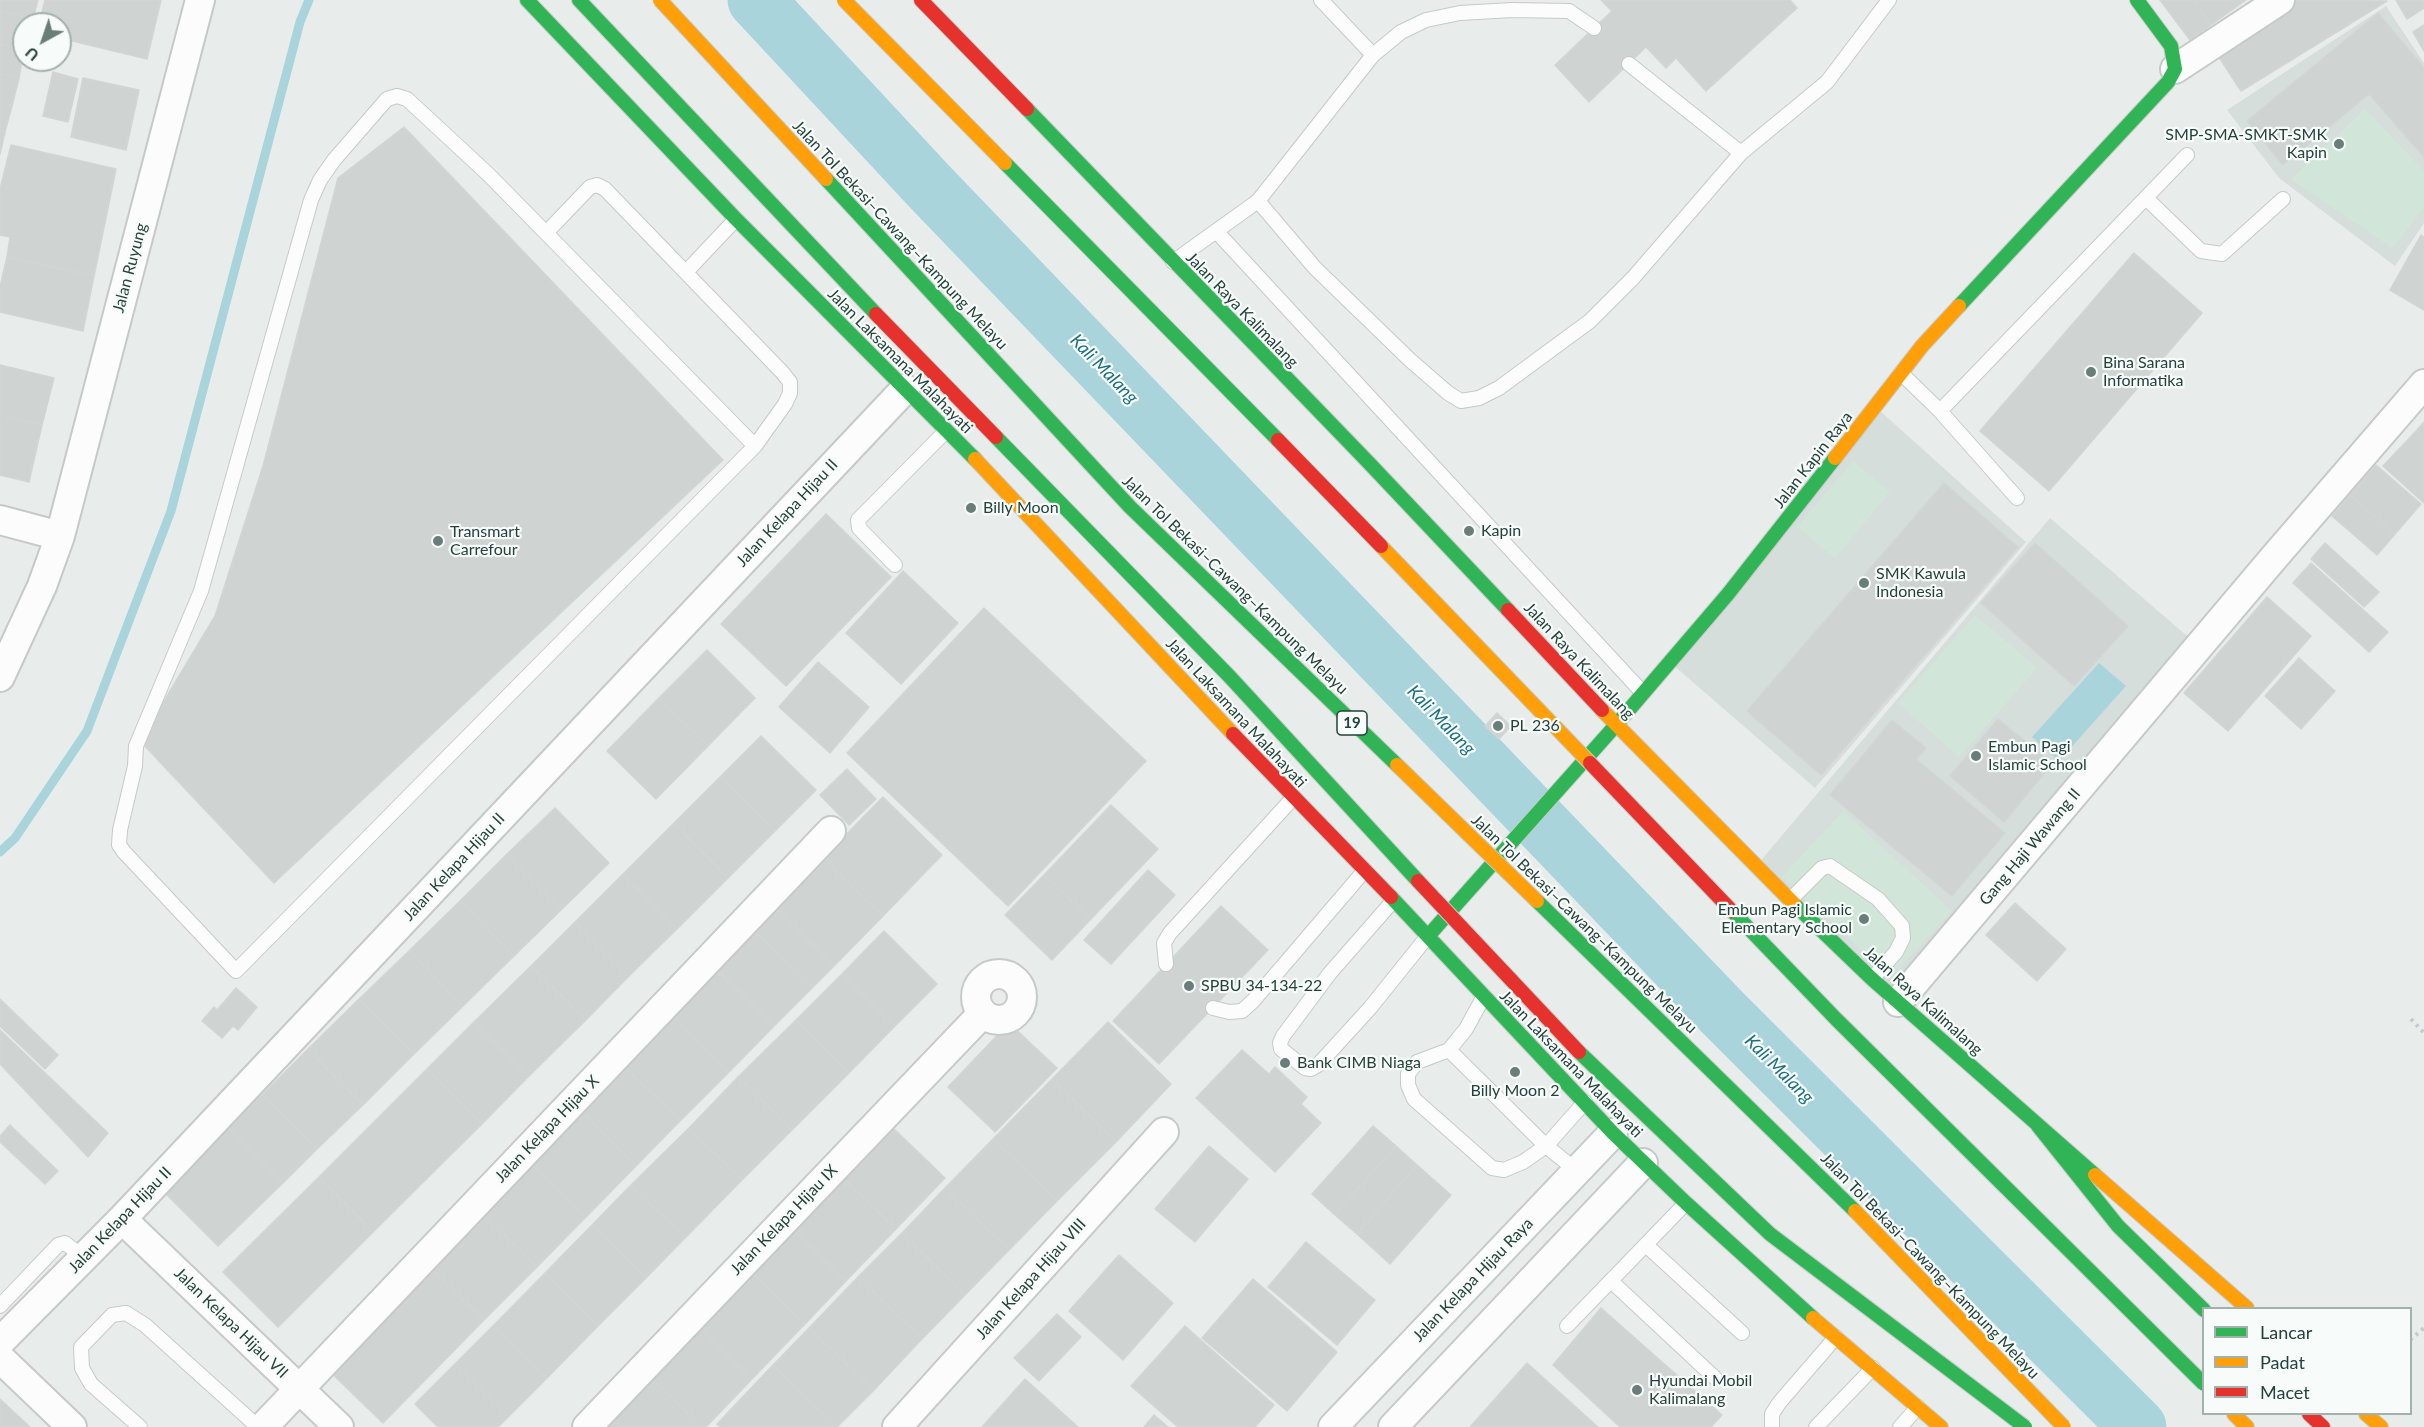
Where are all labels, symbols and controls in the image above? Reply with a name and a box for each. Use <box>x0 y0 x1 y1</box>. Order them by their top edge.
north arrow <box>12 12 72 72</box>
text: U <box>21 44 42 66</box>
street label: Jalan Tol Bekasi–Cawang–Kampung Melayu <box>788 116 1012 354</box>
place label: SMP-SMA-SMKT-SMK Kapin <box>2165 125 2327 163</box>
marker: SMP-SMA-SMKT-SMK Kapin <box>2332 137 2346 151</box>
street label: Jalan Ruyung <box>109 221 151 315</box>
street label: Jalan Raya Kalimalang <box>1182 248 1302 372</box>
street label: Jalan Laksamana Malahayati <box>823 284 977 438</box>
water label: Kali Malang <box>1066 330 1142 408</box>
place label: Bina Sarana Informatika <box>2103 353 2185 391</box>
marker: Bina Sarana Informatika <box>2084 365 2098 379</box>
street label: Jalan Kapin Raya <box>1769 408 1857 512</box>
street label: Jalan Kelapa Hijau II <box>732 455 842 571</box>
street label: Jalan Tol Bekasi–Cawang–Kampung Melayu <box>1118 472 1352 698</box>
place label: Billy Moon <box>983 498 1059 518</box>
marker: Billy Moon <box>964 501 978 515</box>
place label: Kapin <box>1481 521 1521 541</box>
place label: Transmart Carrefour <box>450 522 520 560</box>
marker: Kapin <box>1462 524 1476 538</box>
marker: Transmart Carrefour <box>431 534 445 548</box>
place label: SMK Kawula Indonesia <box>1876 564 1966 602</box>
marker: SMK Kawula Indonesia <box>1857 576 1871 590</box>
street label: Jalan Raya Kalimalang <box>1520 598 1638 724</box>
street label: Jalan Laksamana Malahayati <box>1162 634 1310 792</box>
water label: Kali Malang <box>1403 681 1479 759</box>
road number: 19 <box>1337 711 1367 735</box>
place label: PL 236 <box>1510 716 1560 736</box>
marker: PL 236 <box>1491 719 1505 733</box>
place label: Embun Pagi Islamic School <box>1988 737 2087 775</box>
marker: Embun Pagi Islamic School <box>1969 749 1983 763</box>
street label: Gang Haji Wawang II <box>1975 785 2085 909</box>
street label: Jalan Kelapa Hijau II <box>399 809 509 925</box>
street label: Jalan Tol Bekasi–Cawang–Kampung Melayu <box>1467 811 1701 1037</box>
place label: Embun Pagi Islamic Elementary School <box>1718 900 1852 938</box>
marker: Embun Pagi Islamic Elementary School <box>1857 912 1871 926</box>
street label: Jalan Raya Kalimalang <box>1860 943 1986 1059</box>
place label: SPBU 34-134-22 <box>1201 976 1322 996</box>
marker: SPBU 34-134-22 <box>1182 979 1196 993</box>
street label: Jalan Laksamana Malahayati <box>1496 986 1646 1142</box>
water label: Kali Malang <box>1740 1030 1818 1108</box>
place label: Bank CIMB Niaga <box>1297 1053 1421 1073</box>
marker: Bank CIMB Niaga <box>1278 1056 1292 1070</box>
marker: Billy Moon 2 <box>1508 1065 1522 1079</box>
street label: Jalan Kelapa Hijau X <box>491 1071 603 1187</box>
place label: Billy Moon 2 <box>1471 1081 1559 1101</box>
street label: Jalan Tol Bekasi–Cawang–Kampung Melayu <box>1817 1149 2043 1383</box>
street label: Jalan Kelapa Hijau IX <box>726 1161 842 1279</box>
street label: Jalan Kelapa Hijau II <box>64 1163 176 1277</box>
street label: Jalan Kelapa Hijau Raya <box>1409 1214 1537 1346</box>
street label: Jalan Kelapa Hijau VIII <box>972 1215 1090 1343</box>
street label: Jalan Kelapa Hijau VII <box>170 1264 292 1382</box>
legend <box>2202 1307 2412 1415</box>
text: Lancar <box>2260 1321 2312 1343</box>
text: Padat <box>2260 1351 2305 1373</box>
place label: Hyundai Mobil Kalimalang <box>1649 1371 1752 1409</box>
text: Macet <box>2260 1381 2310 1403</box>
marker: Hyundai Mobil Kalimalang <box>1630 1383 1644 1397</box>

